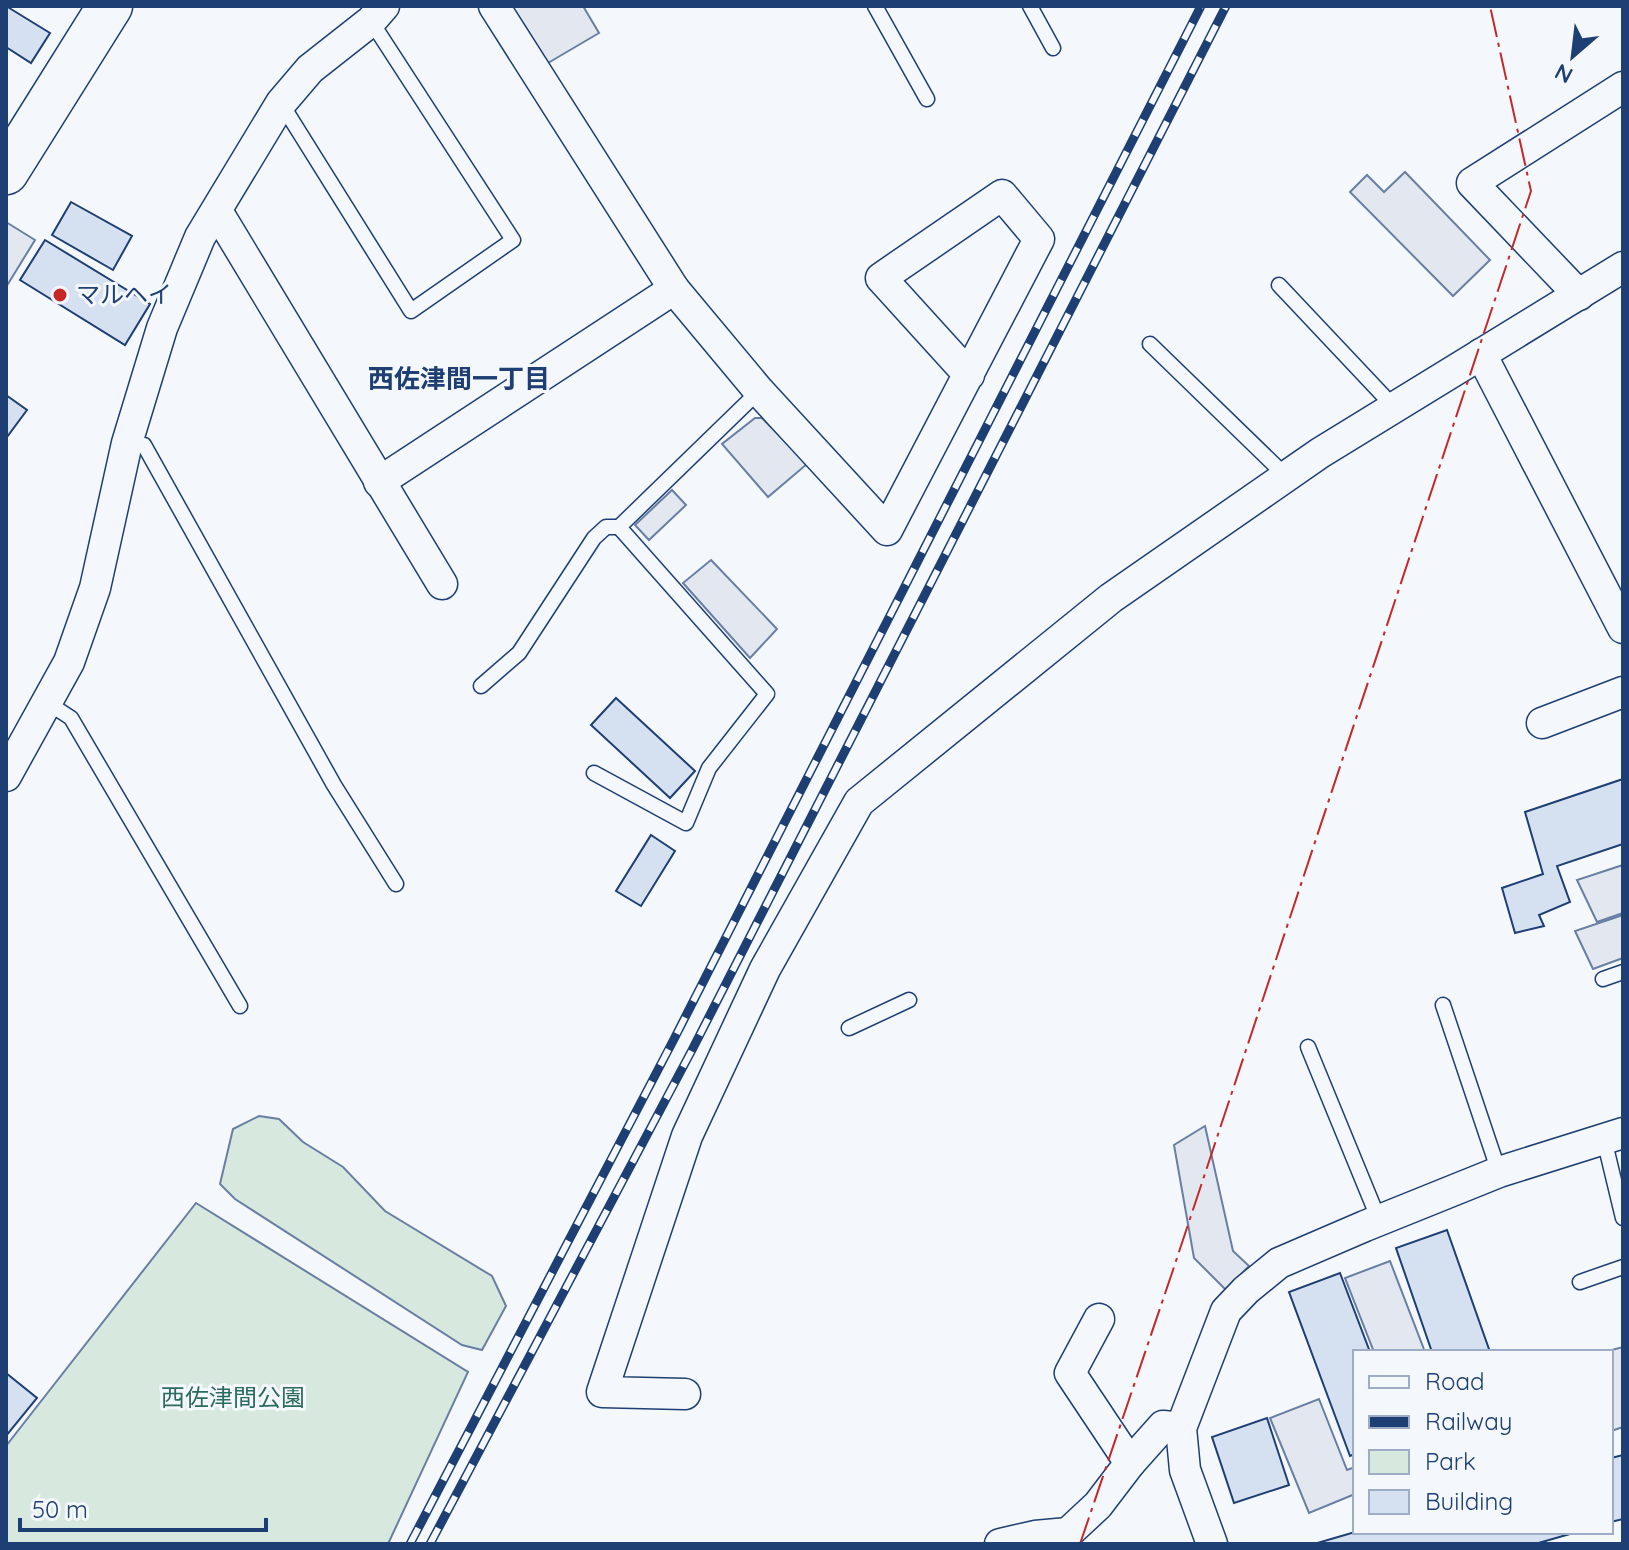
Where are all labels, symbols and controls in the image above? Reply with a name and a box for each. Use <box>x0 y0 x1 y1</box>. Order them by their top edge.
north arrow <box>1533 16 1613 96</box>
text: N <box>1550 58 1577 90</box>
place label: マルヘイ <box>76 279 172 309</box>
marker: マルヘイ <box>51 286 69 304</box>
district label: 西佐津間一丁目 <box>368 362 550 395</box>
legend <box>1353 1350 1613 1534</box>
text: Road <box>1425 1366 1485 1396</box>
park label: 西佐津間公園 <box>161 1382 305 1412</box>
text: Railway <box>1425 1406 1512 1436</box>
text: Park <box>1425 1446 1476 1476</box>
scale bar <box>20 1482 266 1532</box>
text: Building <box>1425 1486 1513 1516</box>
text: 50 m <box>32 1494 88 1524</box>

